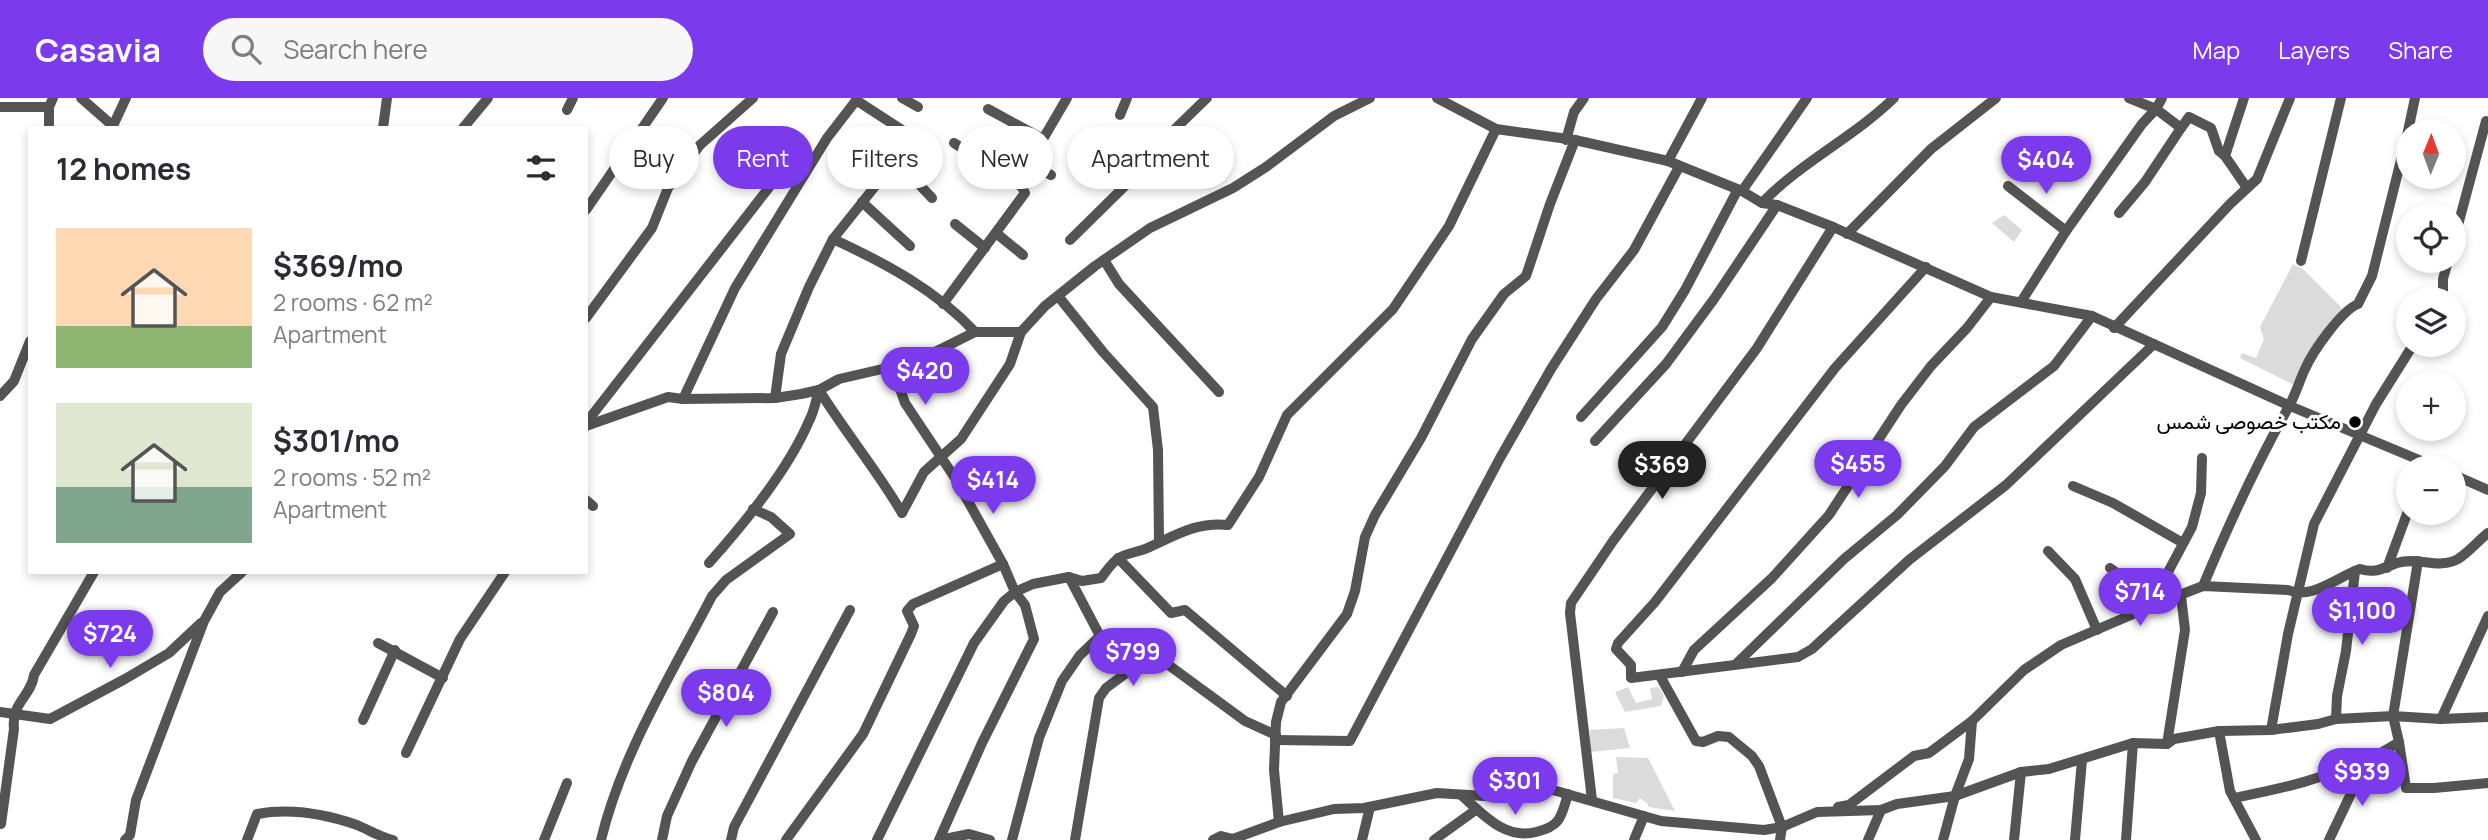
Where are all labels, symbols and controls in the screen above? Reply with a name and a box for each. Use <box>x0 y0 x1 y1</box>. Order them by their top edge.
search box <box>203 18 693 81</box>
text: Casavia <box>35 27 161 72</box>
icon: search <box>227 30 265 68</box>
text: Search here <box>283 31 428 67</box>
text: Map <box>2193 33 2240 66</box>
text: Layers <box>2278 33 2350 66</box>
text: Share <box>2388 33 2453 66</box>
north arrow <box>2396 119 2466 189</box>
map controls <box>2396 119 2466 525</box>
chip: Buy <box>609 126 699 189</box>
chip: Rent <box>713 126 813 189</box>
chip: Filters <box>827 126 943 189</box>
chip: New <box>957 126 1053 189</box>
chip: Apartment <box>1067 126 1234 189</box>
pin: $404 <box>2005 136 2087 196</box>
text: $404 <box>2017 143 2075 175</box>
text: 12 homes <box>56 148 191 189</box>
icon: filters <box>522 149 560 187</box>
button: locate <box>2396 203 2466 273</box>
text: $369/mo <box>273 245 403 286</box>
icon: home <box>112 256 196 340</box>
text: 2 rooms · 62 m² <box>273 286 433 318</box>
button: layers <box>2396 287 2466 357</box>
text: Apartment <box>273 318 387 350</box>
pin: $420 <box>884 348 966 407</box>
text: $420 <box>896 354 954 386</box>
button: + <box>2396 371 2466 441</box>
place label: مکتب خصوصی شمس <box>2156 407 2341 435</box>
marker: مکتب خصوصی شمس <box>2347 414 2363 430</box>
text: $301/mo <box>273 420 400 461</box>
icon: home <box>112 431 196 515</box>
pin: $455 <box>1817 440 1899 500</box>
pin: $369 <box>1621 442 1703 501</box>
text: $455 <box>1830 447 1886 479</box>
text: $369 <box>1634 448 1690 480</box>
button: − <box>2396 455 2466 525</box>
pin: $414 <box>952 456 1034 516</box>
text: 2 rooms · 52 m² <box>273 461 431 493</box>
text: $414 <box>967 463 1019 495</box>
text: Apartment <box>273 493 387 525</box>
pin: $714 <box>2099 568 2181 628</box>
text: $714 <box>2115 575 2165 607</box>
pin: $1,100 <box>2305 588 2419 647</box>
text: $1,100 <box>2328 594 2396 626</box>
pin: $724 <box>69 610 151 670</box>
text: $724 <box>83 617 137 649</box>
pin: $799 <box>1092 628 1174 688</box>
text: $799 <box>1105 635 1161 667</box>
pin: $804 <box>685 670 767 729</box>
text: $804 <box>697 676 755 708</box>
pin: $939 <box>2321 748 2403 808</box>
text: $939 <box>2334 755 2390 787</box>
pin: $301 <box>1474 758 1556 817</box>
text: $301 <box>1488 764 1542 796</box>

